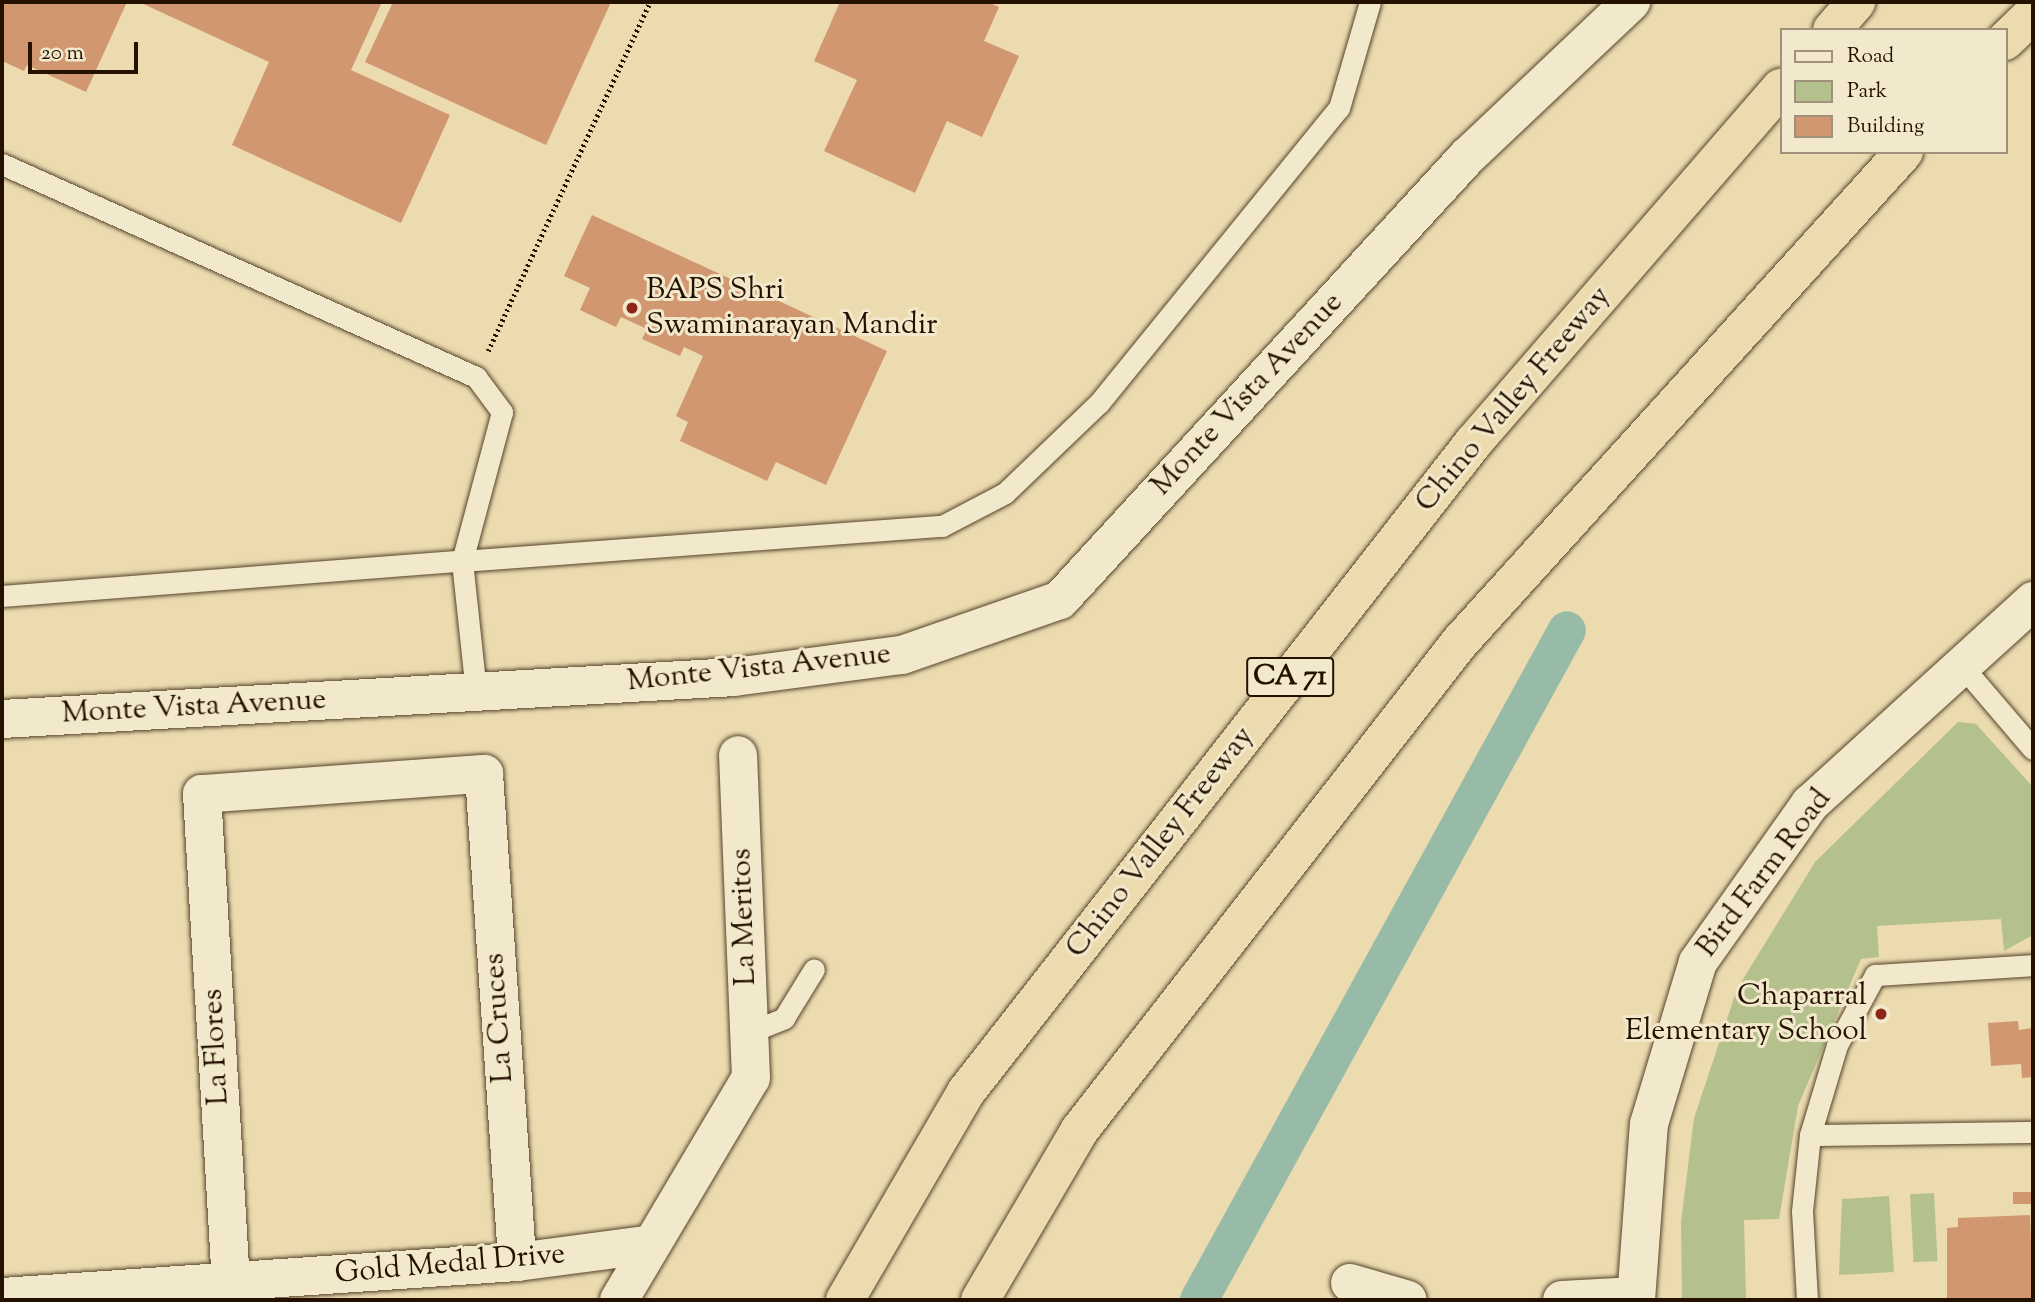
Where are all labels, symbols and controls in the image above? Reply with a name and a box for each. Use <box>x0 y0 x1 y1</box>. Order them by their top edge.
scale bar <box>32 28 142 72</box>
legend <box>1780 28 2007 154</box>
text: 20 m <box>41 39 84 69</box>
text: Road <box>1847 42 1894 72</box>
text: Park <box>1847 77 1887 107</box>
text: Building <box>1847 112 1924 142</box>
place label: BAPS Shri Swaminarayan Mandir <box>646 273 938 344</box>
street label: Chino Valley Freeway <box>1409 280 1619 520</box>
street label: Monte Vista Avenue <box>1144 286 1352 504</box>
marker: BAPS Shri Swaminarayan Mandir <box>624 300 640 316</box>
street label: Monte Vista Avenue <box>625 637 893 701</box>
road number: CA 71 <box>1244 652 1336 702</box>
street label: Monte Vista Avenue <box>61 683 327 733</box>
street label: Chino Valley Freeway <box>1059 720 1263 966</box>
street label: Bird Farm Road <box>1690 783 1840 965</box>
street label: La Meritos <box>725 848 765 986</box>
street label: La Cruces <box>478 952 522 1084</box>
place label: Chaparral Elementary School <box>1625 979 1867 1050</box>
street label: La Flores <box>196 988 238 1106</box>
marker: Chaparral Elementary School <box>1873 1006 1889 1022</box>
street label: Gold Medal Drive <box>333 1237 567 1293</box>

